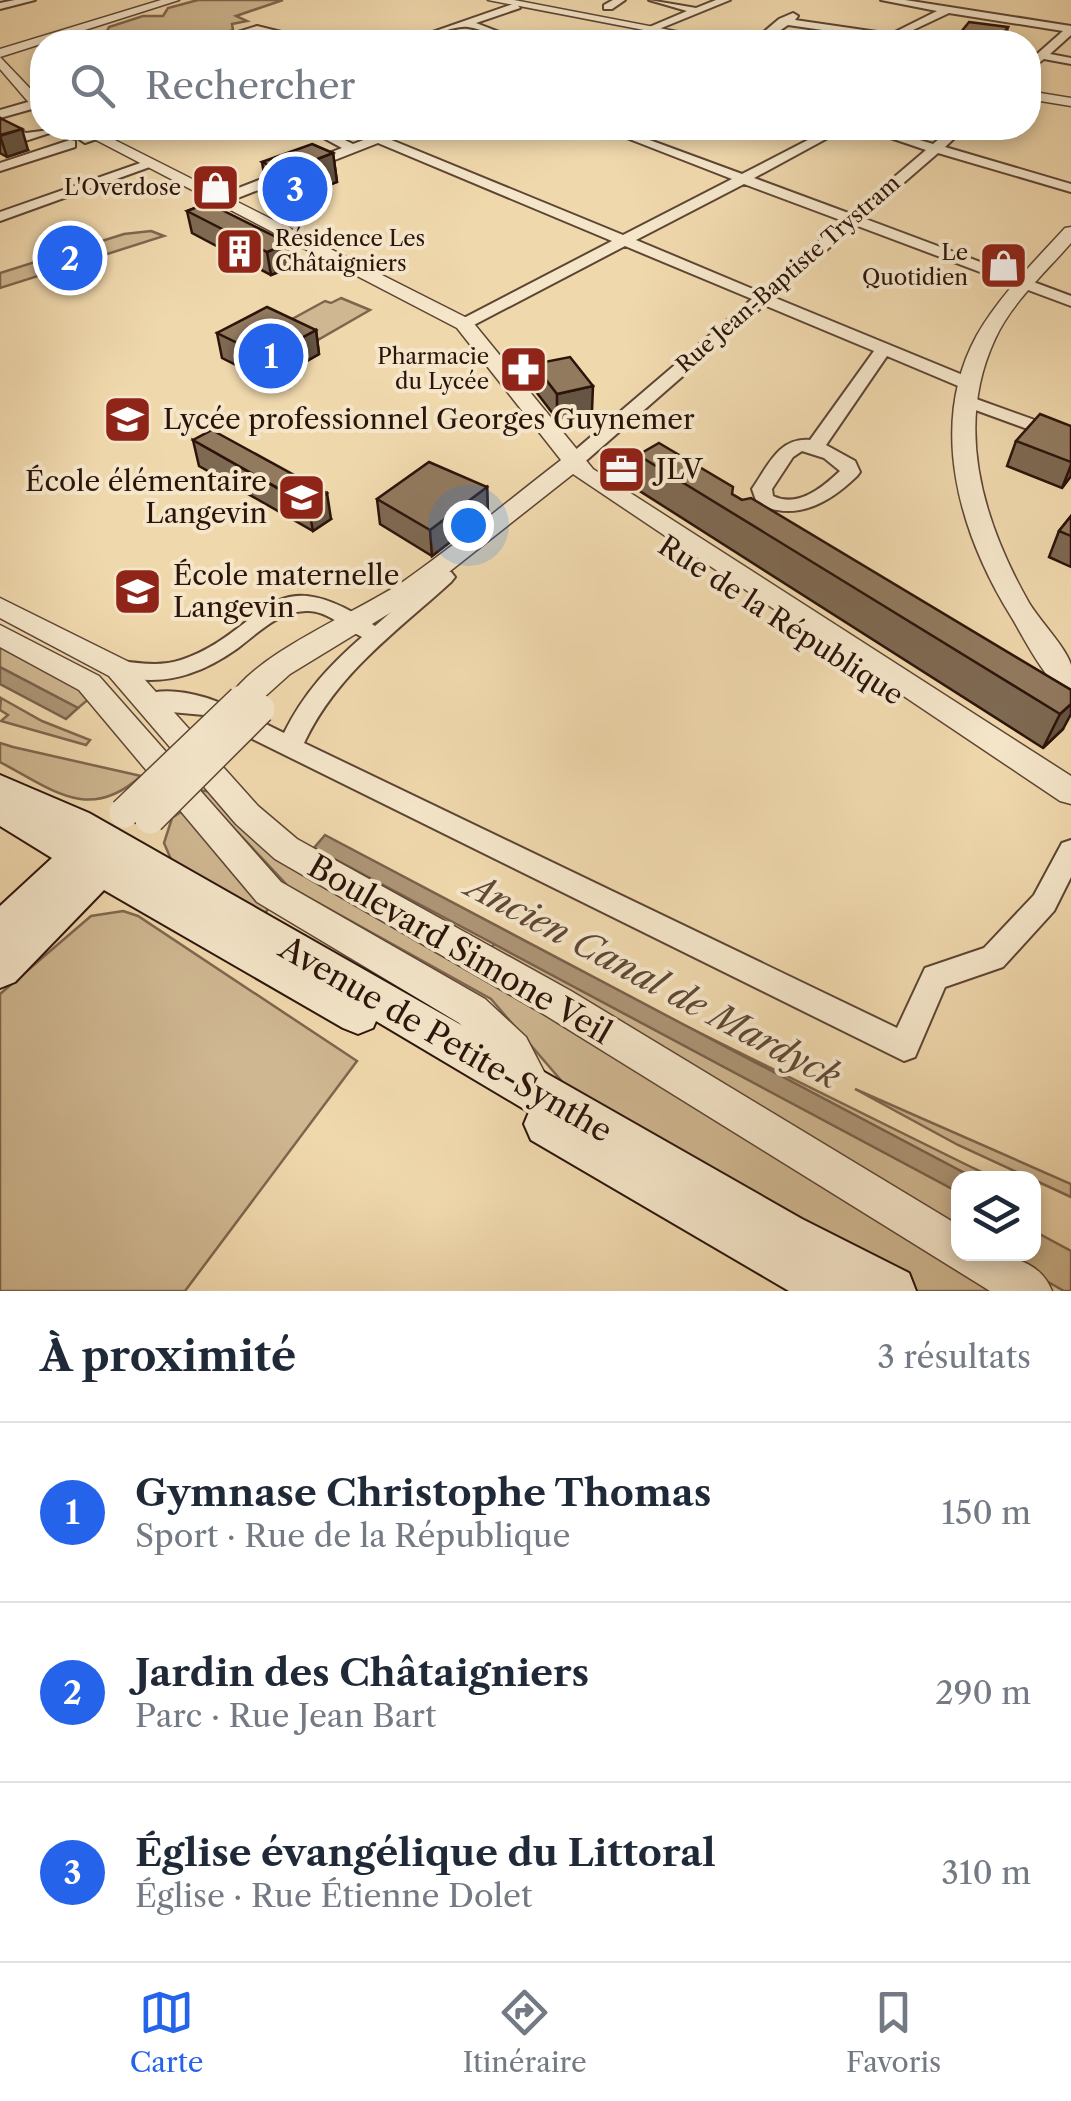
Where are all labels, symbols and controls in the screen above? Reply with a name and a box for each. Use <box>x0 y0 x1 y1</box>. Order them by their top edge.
search box <box>30 30 1041 140</box>
icon: search <box>65 58 120 113</box>
text: Rechercher <box>145 62 355 109</box>
pin: 3 <box>262 152 328 226</box>
shop icon: L'Overdose <box>190 161 242 213</box>
street label: Rue Jean-Baptiste Trystram <box>671 169 906 378</box>
place label: L'Overdose <box>64 174 181 201</box>
pin: 2 <box>38 220 102 296</box>
building icon: Résidence Les Châtaigniers <box>214 225 266 277</box>
place label: Résidence Les Châtaigniers <box>275 225 425 277</box>
place label: Le Quotidien <box>862 239 968 291</box>
shop icon: Le Quotidien <box>977 239 1029 291</box>
pin: 1 <box>238 318 304 394</box>
place label: Pharmacie du Lycée <box>377 343 489 395</box>
pharmacy icon: Pharmacie du Lycée <box>498 343 550 395</box>
school or university icon: Lycée professionnel Georges Guynemer <box>102 393 154 445</box>
place label: Lycée professionnel Georges Guynemer <box>163 402 695 436</box>
office icon: JLV <box>595 443 647 495</box>
place label: JLV <box>652 452 703 486</box>
place label: École élémentaire Langevin <box>25 464 267 530</box>
school or university icon: École élémentaire Langevin <box>276 471 328 523</box>
your location <box>443 500 494 551</box>
street label: Rue de la République <box>652 528 910 712</box>
place label: École maternelle Langevin <box>173 558 399 624</box>
school or university icon: École maternelle Langevin <box>112 565 164 617</box>
street label: Boulevard Simone Veil <box>301 846 619 1052</box>
water label: Ancien Canal de Mardyck <box>456 862 848 1098</box>
street label: Avenue de Petite-Synthe <box>272 927 619 1150</box>
map controls <box>951 1171 1041 1261</box>
button: layers <box>951 1171 1041 1261</box>
text: À proximité <box>40 1330 296 1382</box>
text: 3 résultats <box>877 1337 1031 1376</box>
text: Gymnase Christophe Thomas <box>135 1469 711 1516</box>
text: 1 <box>65 1493 80 1532</box>
text: 150 m <box>942 1493 1031 1532</box>
text: Sport · Rue de la République <box>135 1516 570 1555</box>
text: Jardin des Châtaigniers <box>135 1649 589 1696</box>
text: 2 <box>63 1673 82 1712</box>
text: 290 m <box>935 1673 1031 1712</box>
text: Parc · Rue Jean Bart <box>135 1696 436 1735</box>
text: Église évangélique du Littoral <box>135 1829 716 1876</box>
text: 3 <box>63 1853 82 1892</box>
text: 310 m <box>941 1853 1031 1892</box>
text: Église · Rue Étienne Dolet <box>135 1876 532 1915</box>
tab: Carte <box>130 1985 203 2079</box>
tab: Itinéraire <box>463 1985 587 2079</box>
tab: Favoris <box>846 1985 941 2079</box>

